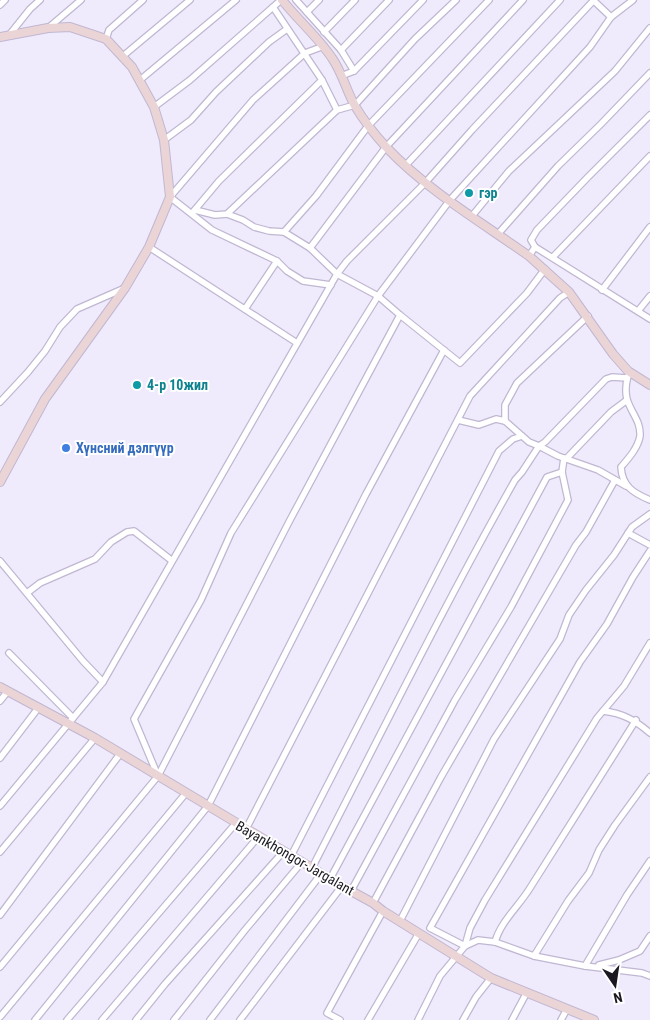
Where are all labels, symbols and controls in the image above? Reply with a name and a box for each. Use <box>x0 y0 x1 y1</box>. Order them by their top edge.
place label: гэр <box>479 185 498 201</box>
marker: гэр <box>463 187 475 199</box>
place label: 4-р 10жил <box>147 377 208 393</box>
marker: 4-р 10жил <box>131 379 143 391</box>
place label: Хүнсний дэлгүүр <box>76 440 174 456</box>
marker: Хүнсний дэлгүүр <box>60 442 72 454</box>
street label: Bayankhongor-Jargalant <box>233 818 357 898</box>
north arrow <box>590 960 640 1010</box>
text: N <box>612 989 624 1006</box>

